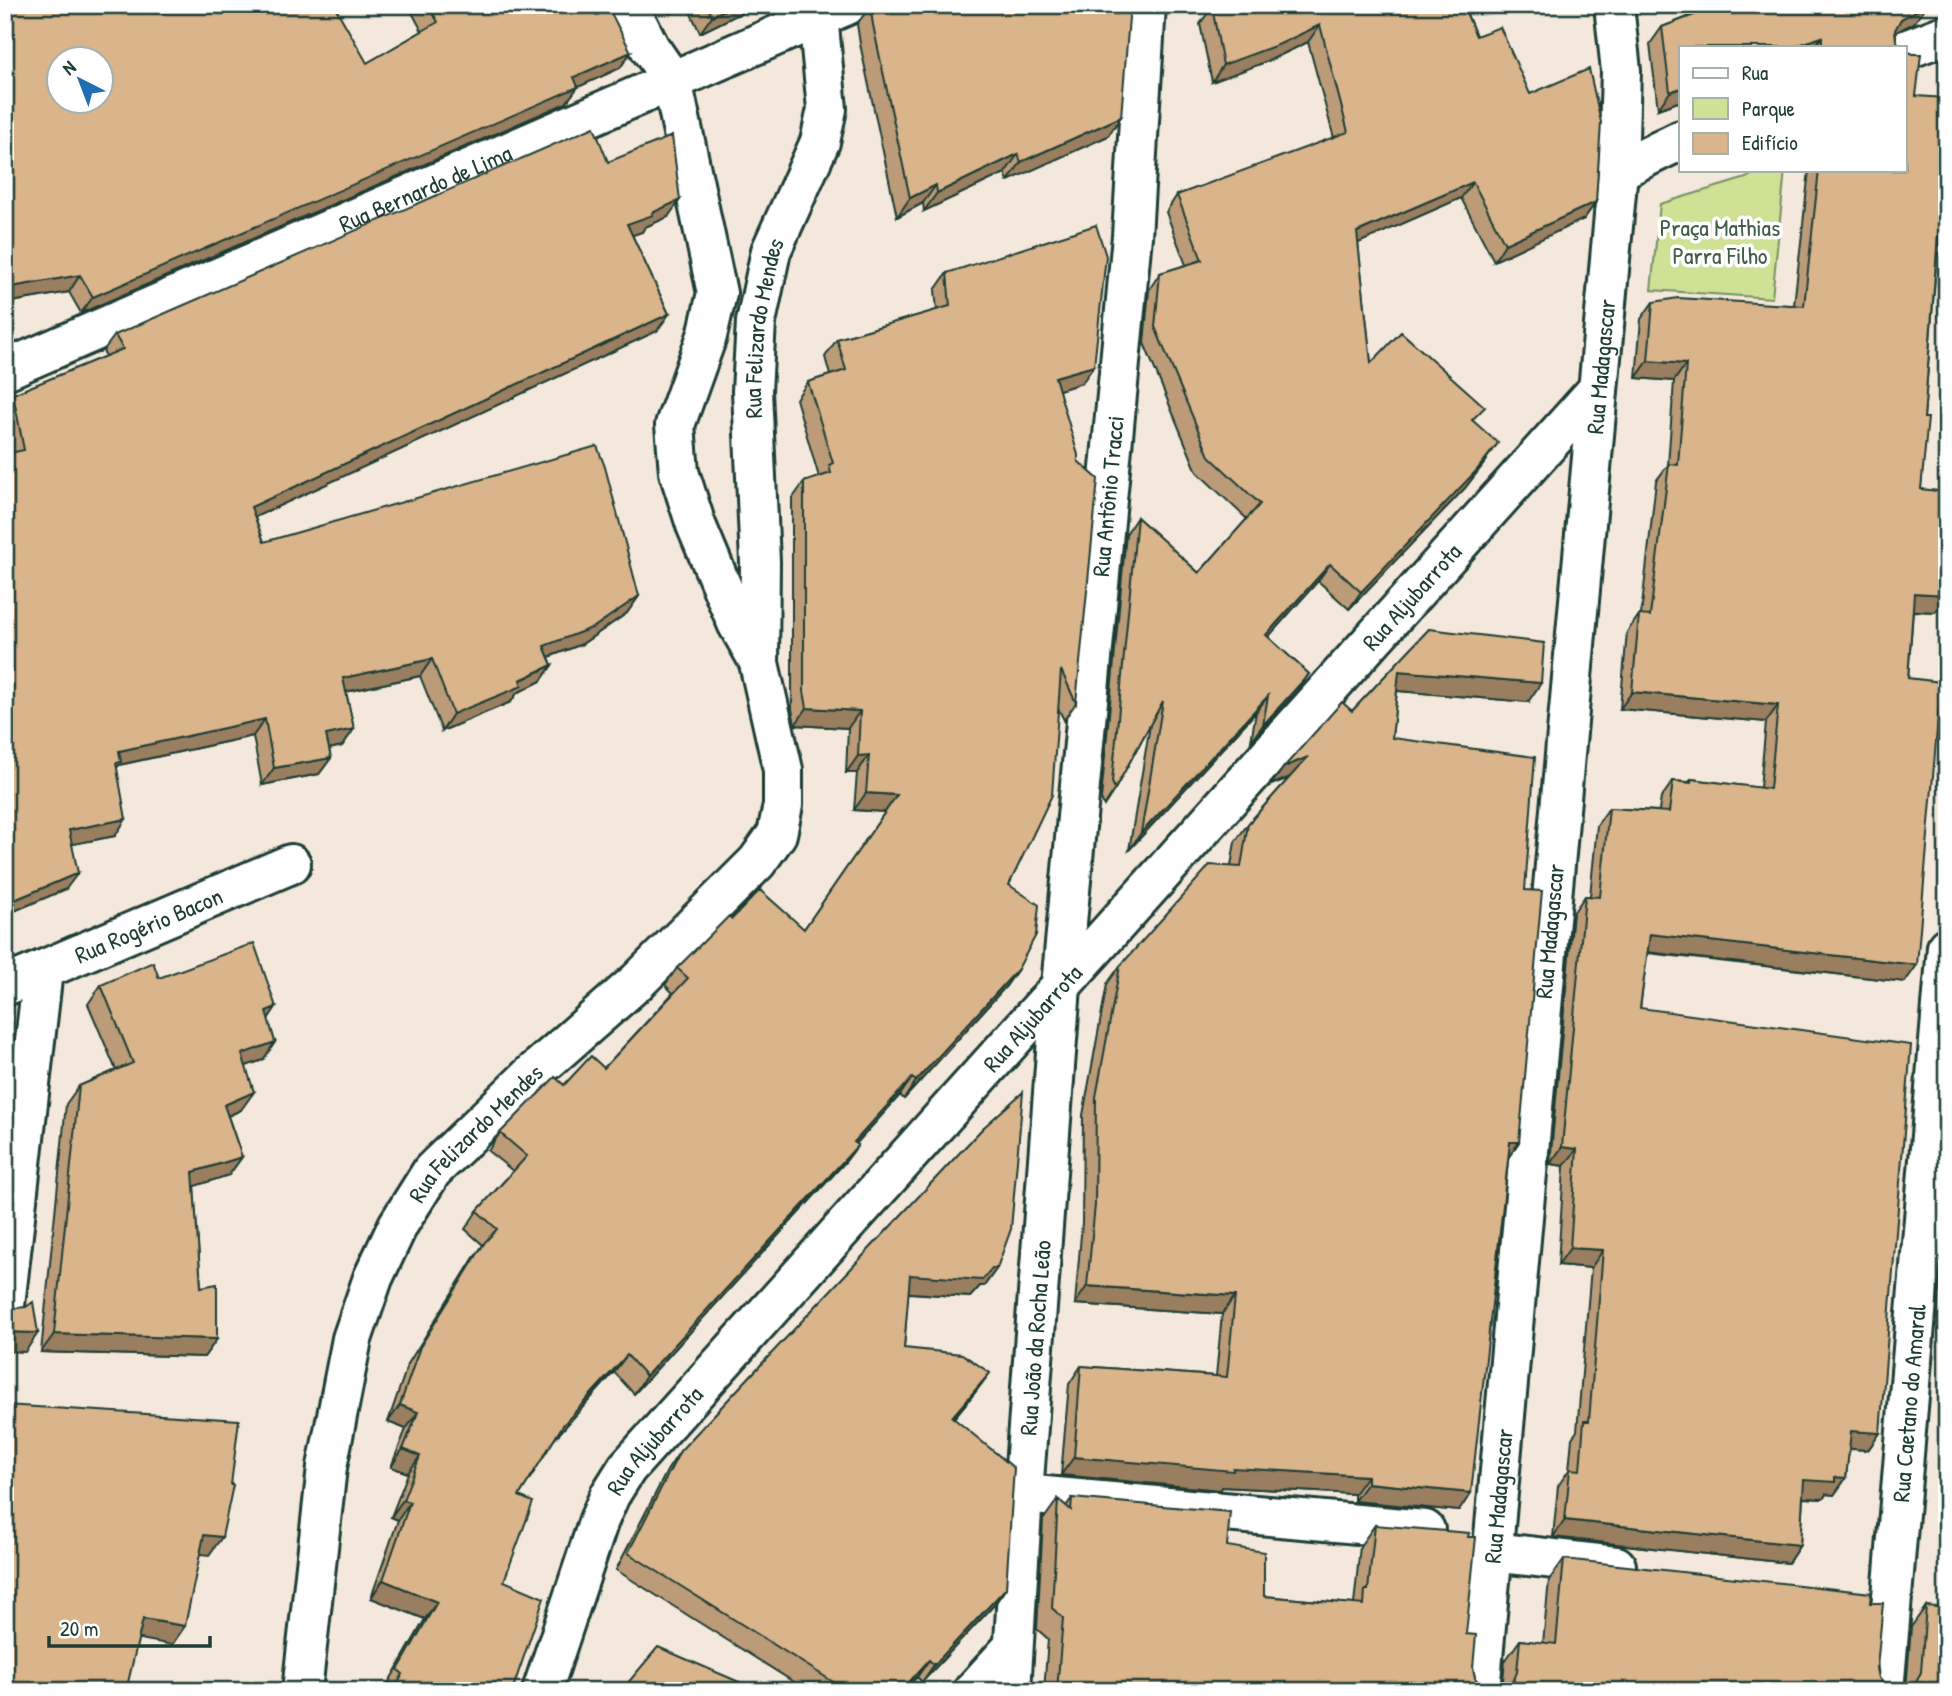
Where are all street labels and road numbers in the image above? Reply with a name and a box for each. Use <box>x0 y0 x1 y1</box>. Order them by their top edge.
street label: Rua Bernardo de Lima <box>334 136 517 239</box>
street label: Rua Felizardo Mendes <box>736 232 791 419</box>
street label: Rua Madagascar <box>1578 298 1622 435</box>
street label: Rua Antônio Tracci <box>1084 414 1131 578</box>
street label: Rua Aljubarrota <box>1355 536 1468 657</box>
street label: Rua Madagascar <box>1527 862 1571 1000</box>
street label: Rua Rogério Bacon <box>70 879 227 970</box>
street label: Rua Aljubarrota <box>975 957 1089 1078</box>
street label: Rua Felizardo Mendes <box>400 1056 549 1208</box>
street label: Rua João da Rocha Leão <box>1011 1239 1058 1437</box>
street label: Rua Caetano do Amaral <box>1884 1302 1933 1503</box>
street label: Rua Aljubarrota <box>598 1379 709 1501</box>
street label: Rua Madagascar <box>1476 1427 1520 1565</box>

